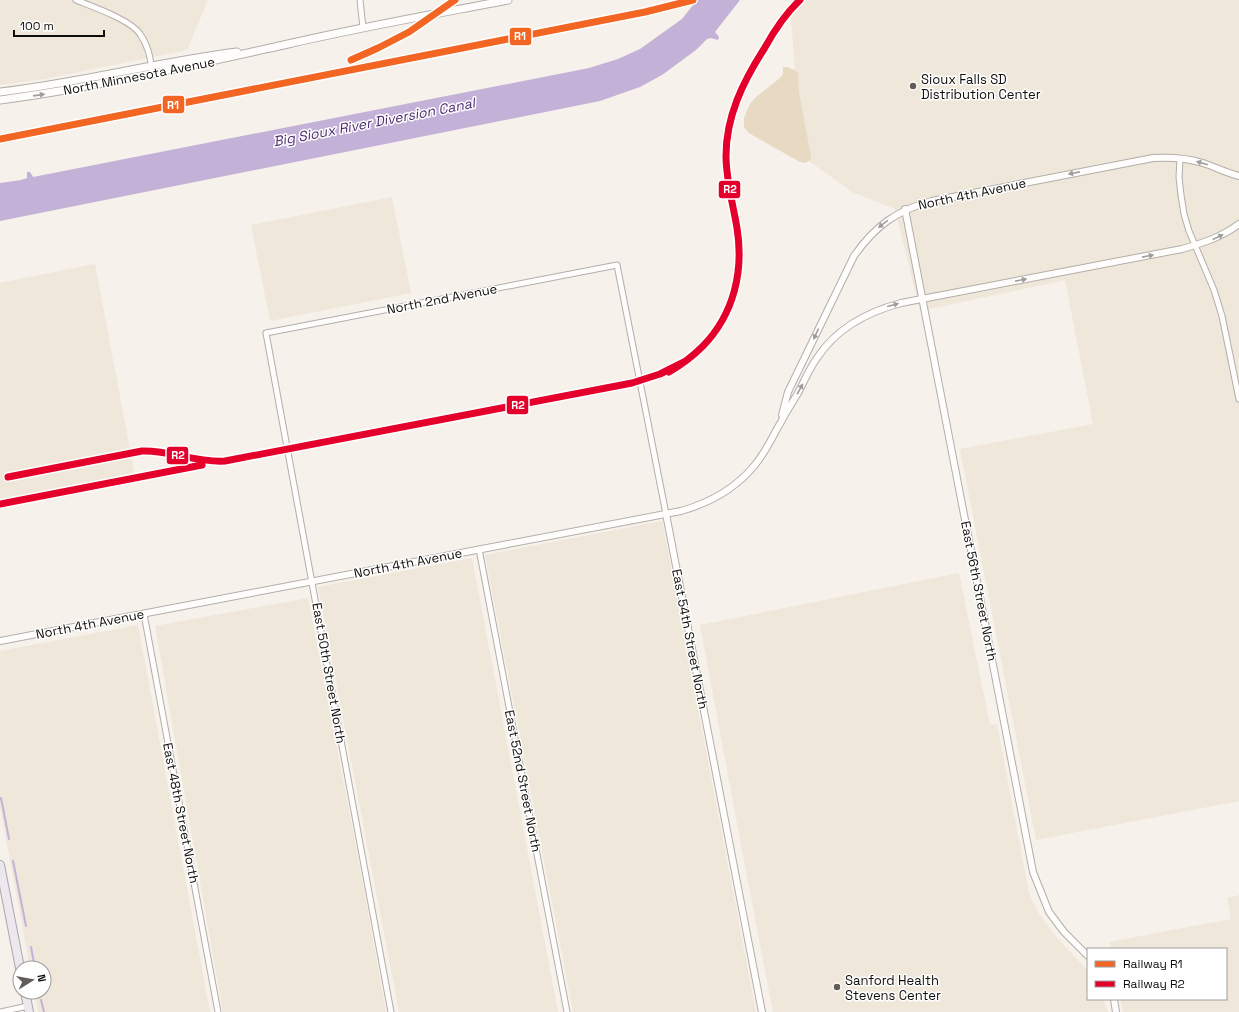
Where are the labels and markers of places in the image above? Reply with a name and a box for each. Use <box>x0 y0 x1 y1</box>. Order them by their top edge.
place label: Sioux Falls SD Distribution Center <box>921 71 1041 103</box>
marker: Sioux Falls SD Distribution Center <box>908 81 918 91</box>
place label: Sanford Health Stevens Center <box>845 972 941 1004</box>
marker: Sanford Health Stevens Center <box>832 982 842 992</box>

